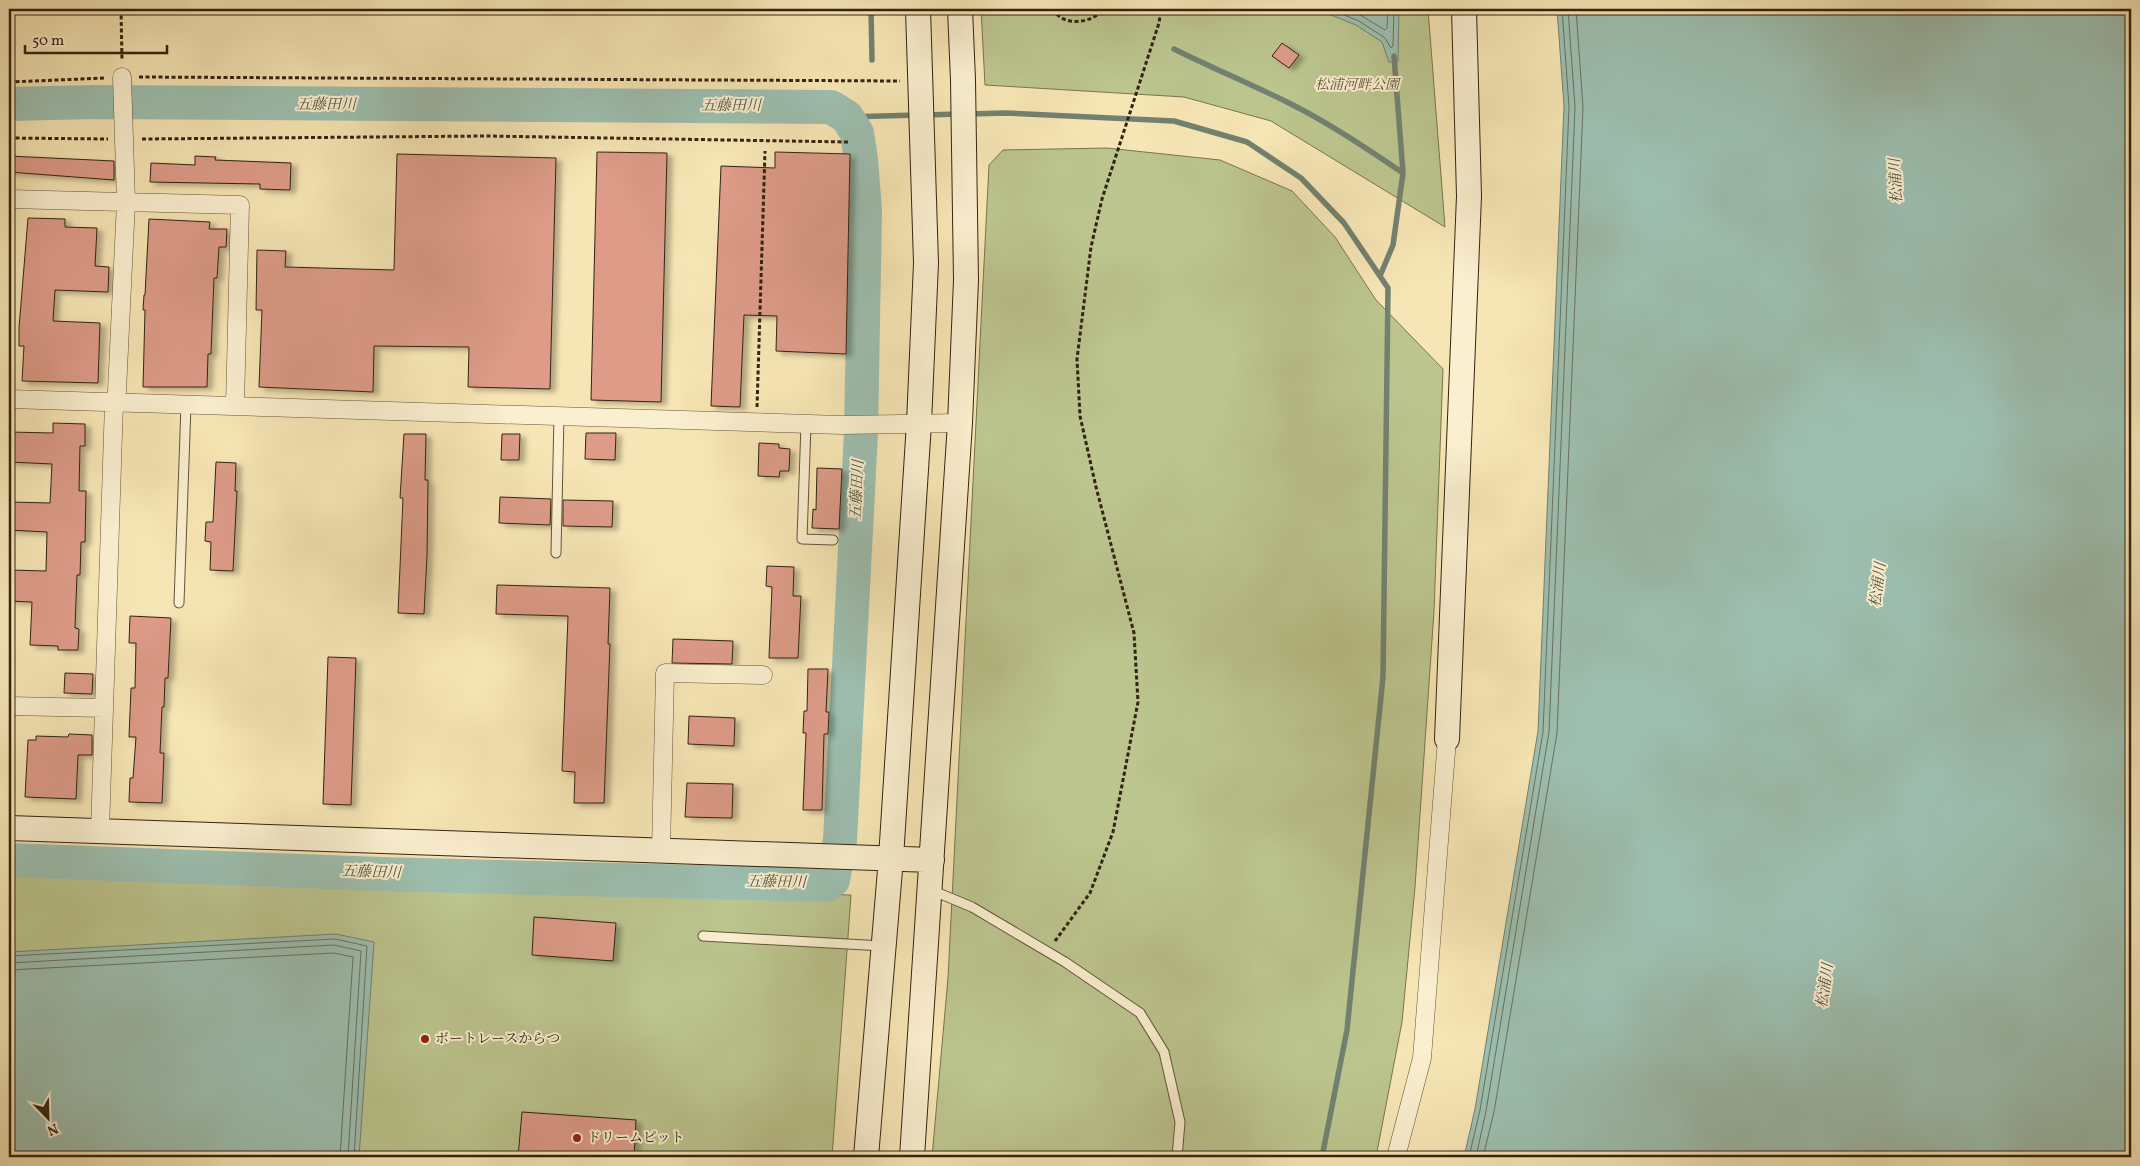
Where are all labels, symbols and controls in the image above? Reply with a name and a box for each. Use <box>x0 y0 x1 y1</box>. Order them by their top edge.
scale bar <box>25 22 168 54</box>
text: 50 m <box>32 31 64 52</box>
park label: 松浦河畔公園 <box>1315 76 1401 95</box>
water label: 五藤田川 <box>296 95 358 116</box>
water label: 五藤田川 <box>701 96 763 117</box>
water label: 松浦川 <box>1885 156 1909 204</box>
water label: 五藤田川 <box>846 458 870 521</box>
water label: 松浦川 <box>1866 559 1892 609</box>
water label: 五藤田川 <box>341 861 403 885</box>
water label: 五藤田川 <box>746 872 808 894</box>
water label: 松浦川 <box>1812 960 1840 1010</box>
place label: ボートレースからつ <box>435 1030 560 1049</box>
marker: ボートレースからつ <box>419 1033 431 1045</box>
north arrow <box>22 1094 72 1144</box>
text: N <box>44 1118 61 1139</box>
place label: ドリームピット <box>587 1129 684 1148</box>
marker: ドリームピット <box>571 1132 583 1144</box>

